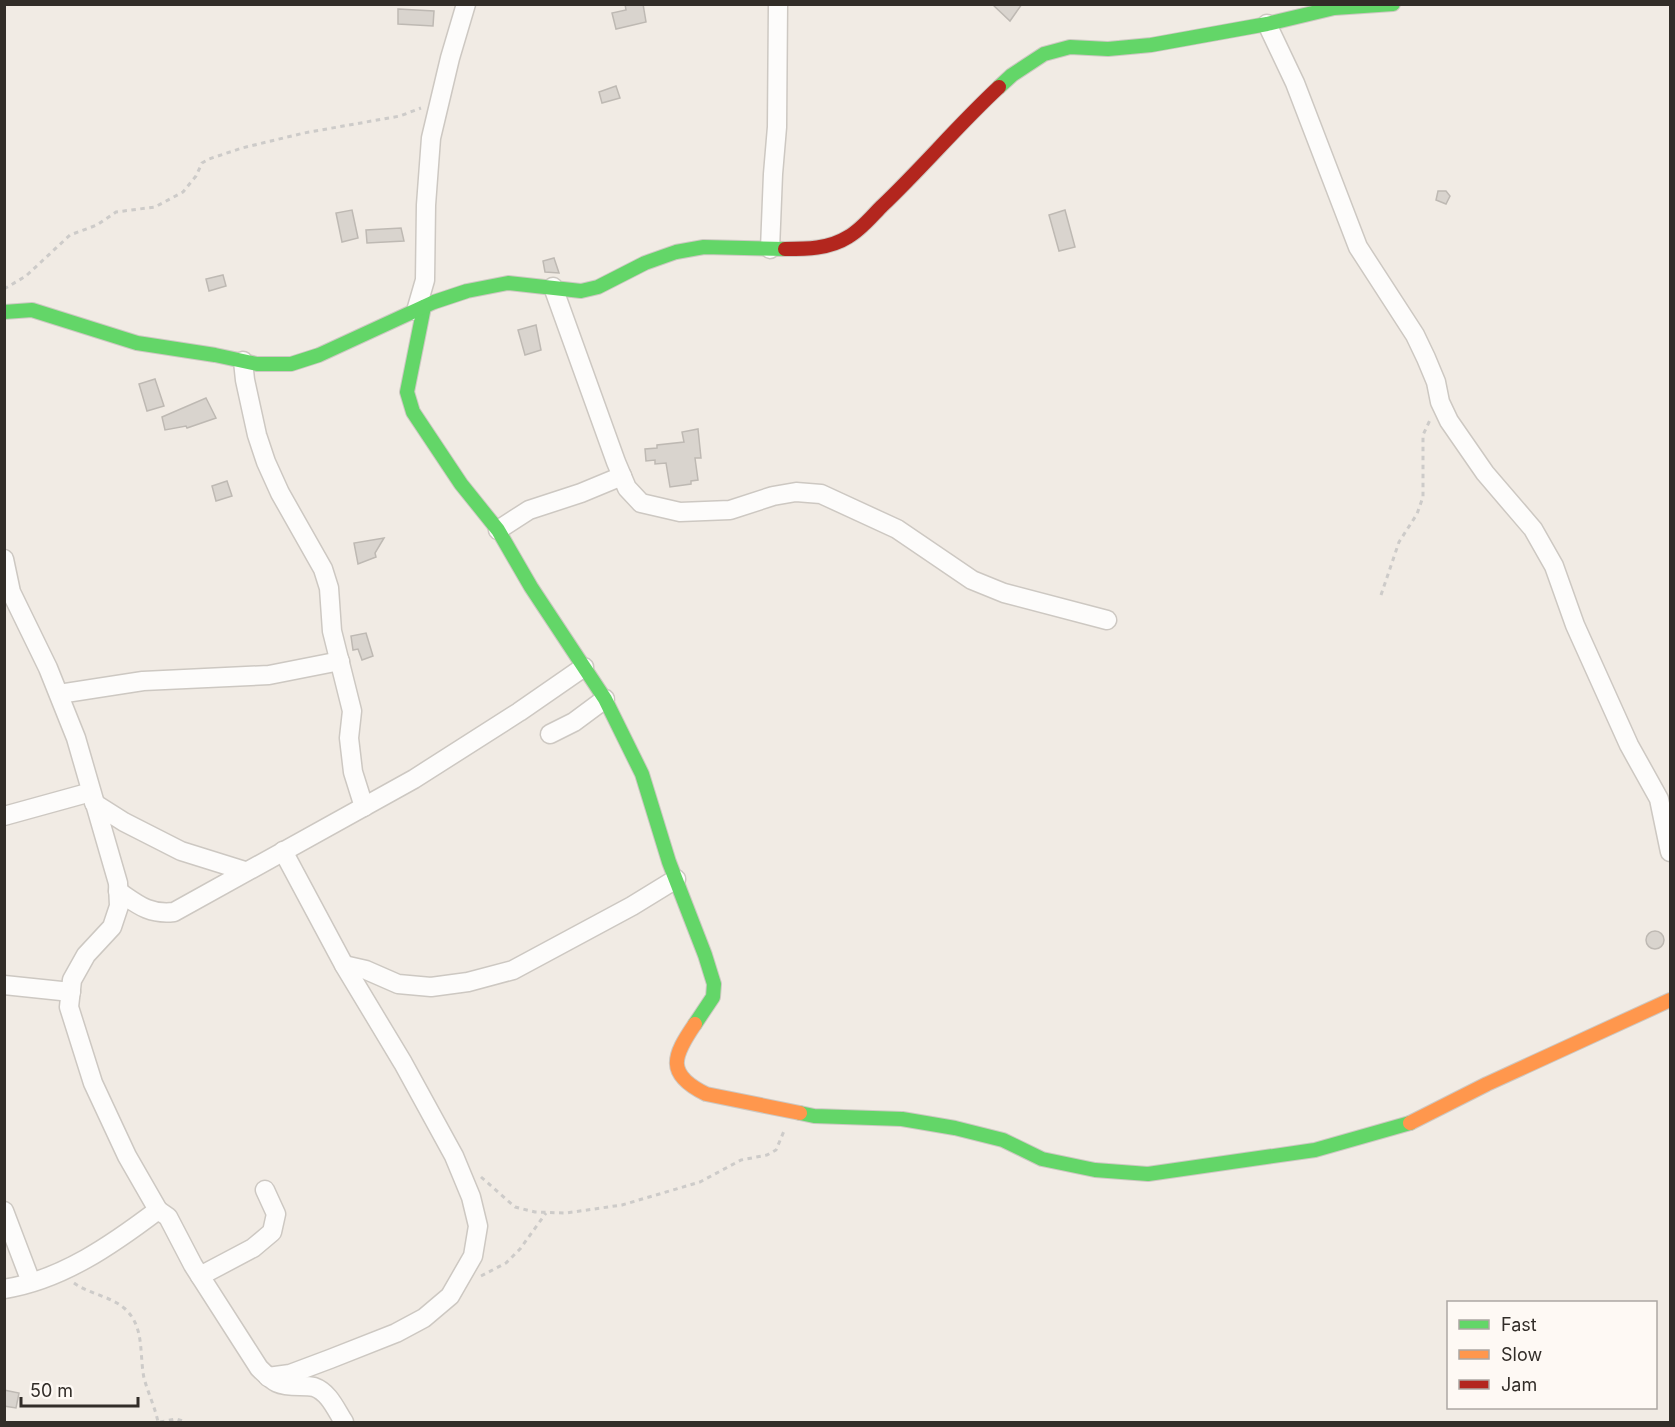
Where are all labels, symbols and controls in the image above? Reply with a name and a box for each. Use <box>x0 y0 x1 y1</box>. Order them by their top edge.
legend <box>1447 1301 1657 1409</box>
text: Fast <box>1501 1314 1537 1335</box>
text: Slow <box>1501 1344 1542 1365</box>
scale bar <box>21 1370 138 1408</box>
text: Jam <box>1501 1374 1537 1395</box>
text: 50 m <box>30 1380 73 1401</box>

